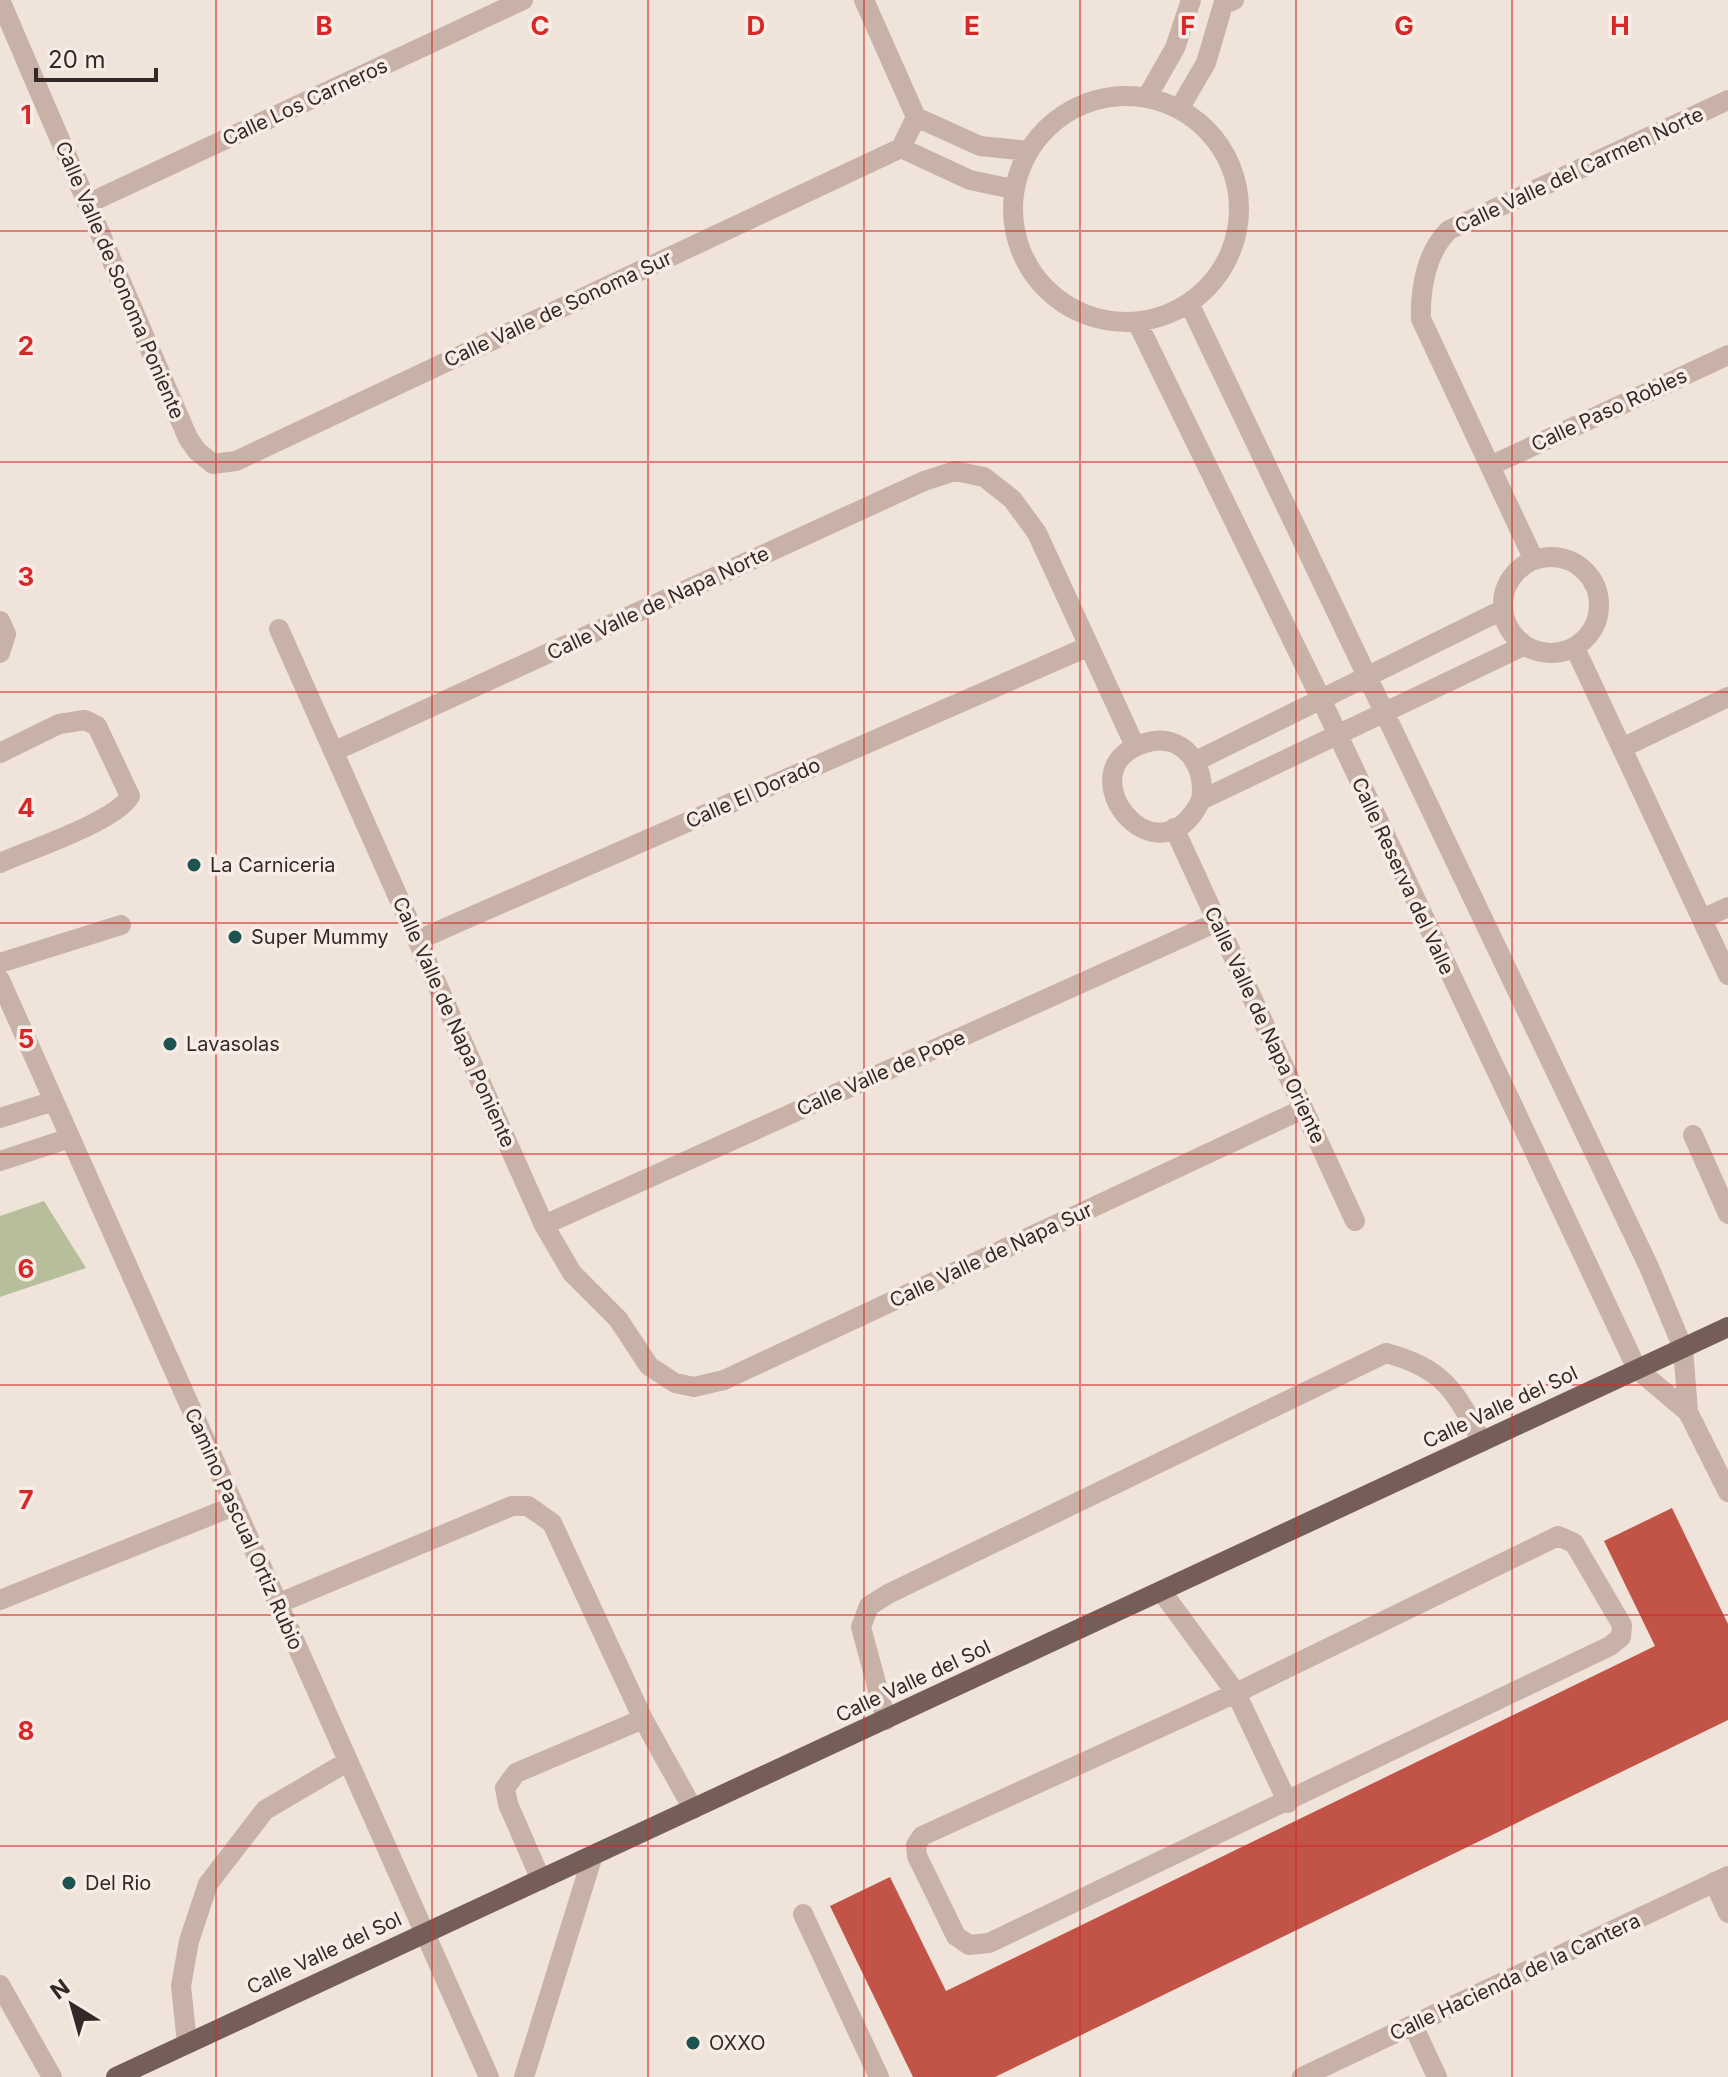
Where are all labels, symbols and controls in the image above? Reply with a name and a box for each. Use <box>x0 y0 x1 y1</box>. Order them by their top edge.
text: B <box>315 10 333 41</box>
text: C <box>530 10 550 41</box>
text: D <box>747 10 765 41</box>
text: E <box>964 10 980 41</box>
text: F <box>1180 10 1196 41</box>
text: G <box>1394 10 1414 41</box>
text: H <box>1610 10 1630 41</box>
scale bar <box>36 32 156 82</box>
text: 20 m <box>48 45 106 74</box>
street label: Calle Los Carneros <box>219 53 391 151</box>
text: 1 <box>20 99 32 130</box>
street label: Calle Valle del Carmen Norte <box>1451 102 1707 238</box>
street label: Calle Valle de Sonoma Poniente <box>51 138 189 422</box>
street label: Calle Valle de Sonoma Sur <box>440 245 676 372</box>
text: 2 <box>18 330 34 361</box>
street label: Calle Paso Robles <box>1527 363 1691 457</box>
street label: Calle Valle de Napa Norte <box>543 541 773 665</box>
text: 3 <box>18 561 34 592</box>
street label: Calle El Dorado <box>682 753 824 833</box>
street label: Calle Reserva del Valle <box>1347 774 1459 978</box>
text: 4 <box>17 792 35 823</box>
place label: La Carniceria <box>210 853 336 877</box>
marker: La Carniceria <box>185 856 203 874</box>
street label: Calle Valle de Napa Poniente <box>388 893 520 1151</box>
street label: Calle Valle de Napa Oriente <box>1200 903 1330 1147</box>
place label: Super Mummy <box>251 925 389 949</box>
marker: Super Mummy <box>226 928 244 946</box>
text: 5 <box>18 1023 34 1054</box>
street label: Calle Valle de Pope <box>793 1025 969 1121</box>
place label: Lavasolas <box>186 1032 280 1056</box>
marker: Lavasolas <box>161 1035 179 1053</box>
street label: Calle Valle de Napa Sur <box>886 1197 1097 1313</box>
text: 6 <box>18 1253 34 1284</box>
street label: Calle Valle del Sol <box>1419 1361 1581 1453</box>
street label: Camino Pascual Ortiz Rubio <box>180 1404 308 1654</box>
text: 7 <box>18 1484 34 1515</box>
street label: Calle Valle del Sol <box>832 1635 994 1727</box>
text: 8 <box>18 1715 34 1746</box>
place label: Del Rio <box>85 1871 151 1895</box>
marker: Del Rio <box>60 1874 78 1892</box>
street label: Calle Valle del Sol <box>243 1907 405 1999</box>
street label: Calle Hacienda de la Cantera <box>1386 1908 1644 2046</box>
north arrow <box>32 1965 112 2045</box>
text: N <box>45 1974 74 2004</box>
place label: OXXO <box>709 2031 766 2055</box>
marker: OXXO <box>684 2034 702 2052</box>

